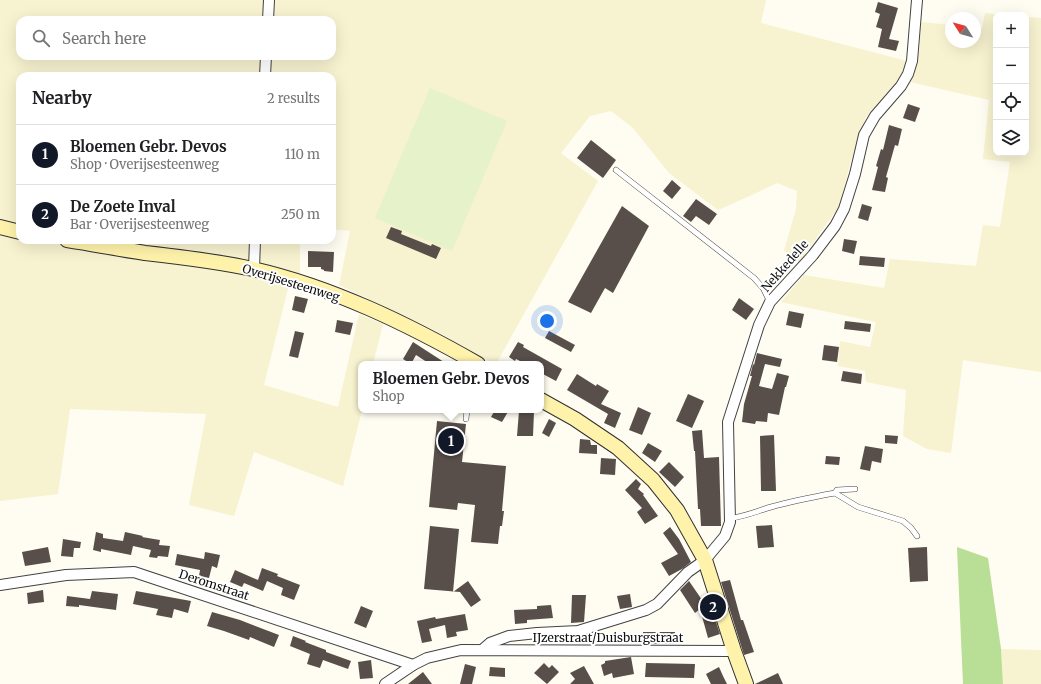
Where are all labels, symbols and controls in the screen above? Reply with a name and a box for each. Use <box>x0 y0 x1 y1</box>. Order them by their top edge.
north arrow <box>945 12 981 48</box>
map controls <box>993 12 1029 156</box>
button: + <box>993 12 1029 48</box>
search box <box>16 16 336 60</box>
icon: search <box>30 27 52 49</box>
text: Search here <box>62 29 146 48</box>
button: − <box>993 48 1029 84</box>
button: locate <box>993 84 1029 120</box>
text: Nearby <box>32 87 92 109</box>
text: 2 results <box>267 90 320 107</box>
button: layers <box>993 120 1029 156</box>
text: Bloemen Gebr. Devos <box>70 137 227 156</box>
text: 1 <box>42 146 48 163</box>
text: 110 m <box>285 146 320 163</box>
text: Shop · Overijsesteenweg <box>70 156 219 173</box>
text: De Zoete Inval <box>70 197 176 216</box>
text: 2 <box>41 206 49 223</box>
text: 250 m <box>281 206 320 223</box>
text: Bar · Overijsesteenweg <box>70 216 209 233</box>
street label: Nekkedelle <box>758 237 811 295</box>
street label: Overijsesteenweg <box>241 261 342 305</box>
your location <box>537 311 557 331</box>
popup <box>358 361 544 413</box>
text: Bloemen Gebr. Devos <box>373 369 529 388</box>
text: Shop <box>373 388 404 405</box>
pin: 1 <box>438 426 464 456</box>
street label: Deromstraat <box>177 566 251 603</box>
pin: 2 <box>700 592 726 622</box>
street label: IJzerstraat/Duisburgstraat <box>533 630 684 645</box>

